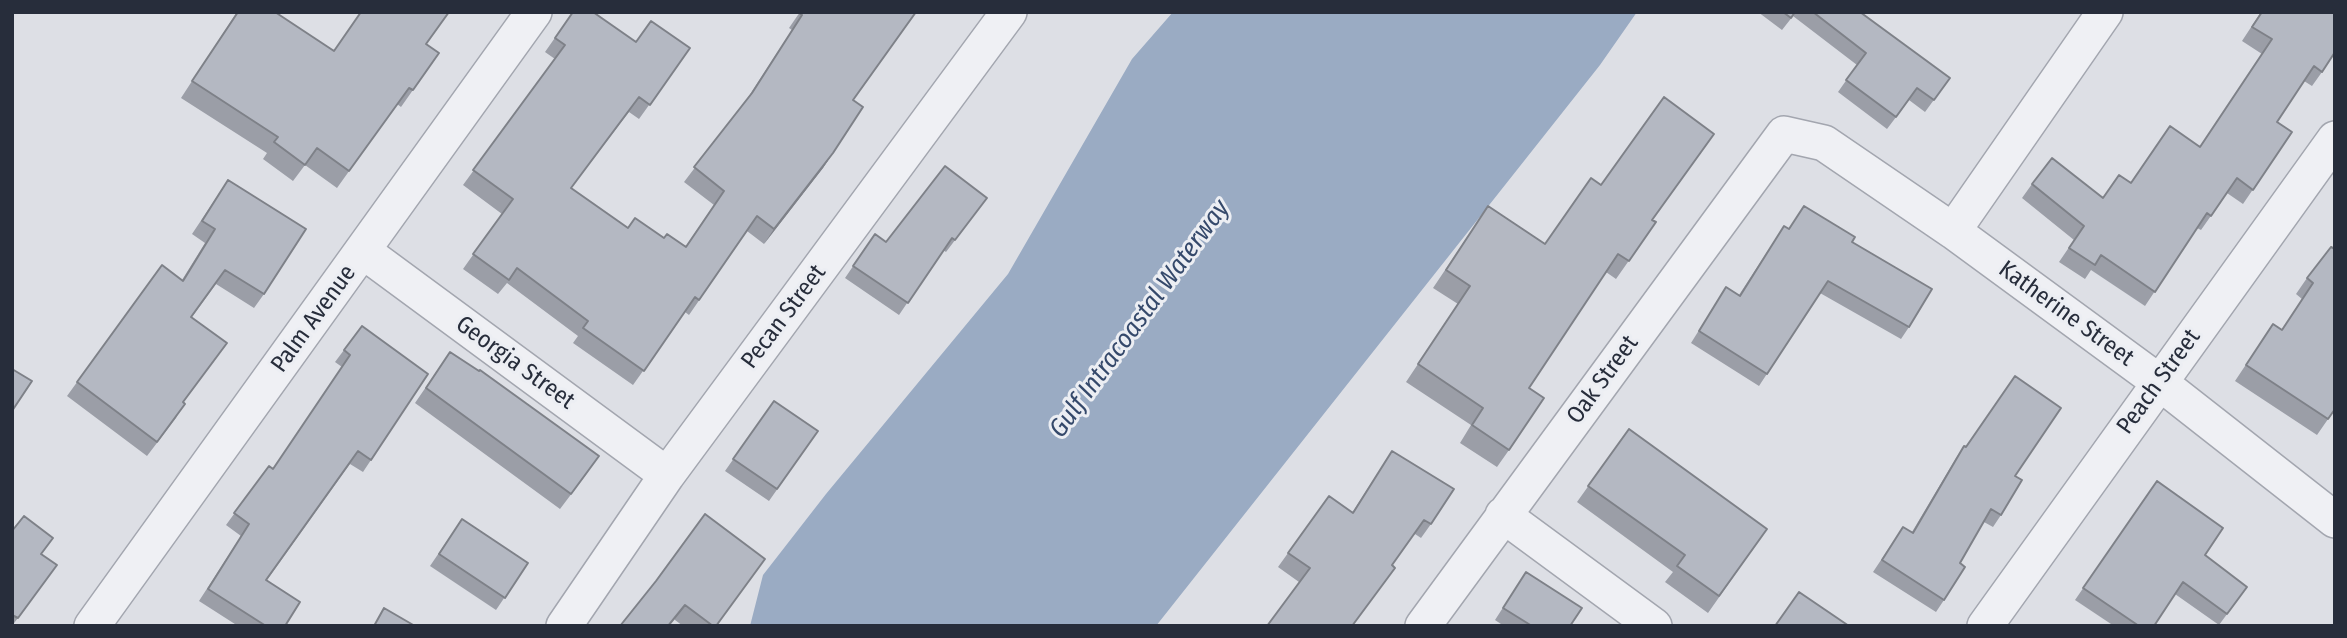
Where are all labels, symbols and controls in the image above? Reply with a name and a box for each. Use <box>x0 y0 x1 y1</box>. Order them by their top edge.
water label: Gulf Intracoastal Waterway <box>1043 194 1237 444</box>
street label: Katherine Street <box>1993 255 2139 373</box>
street label: Pecan Street <box>736 259 832 375</box>
street label: Palm Avenue <box>266 260 362 378</box>
street label: Georgia Street <box>450 310 580 416</box>
street label: Peach Street <box>2111 324 2207 440</box>
street label: Oak Street <box>1561 330 1645 430</box>

